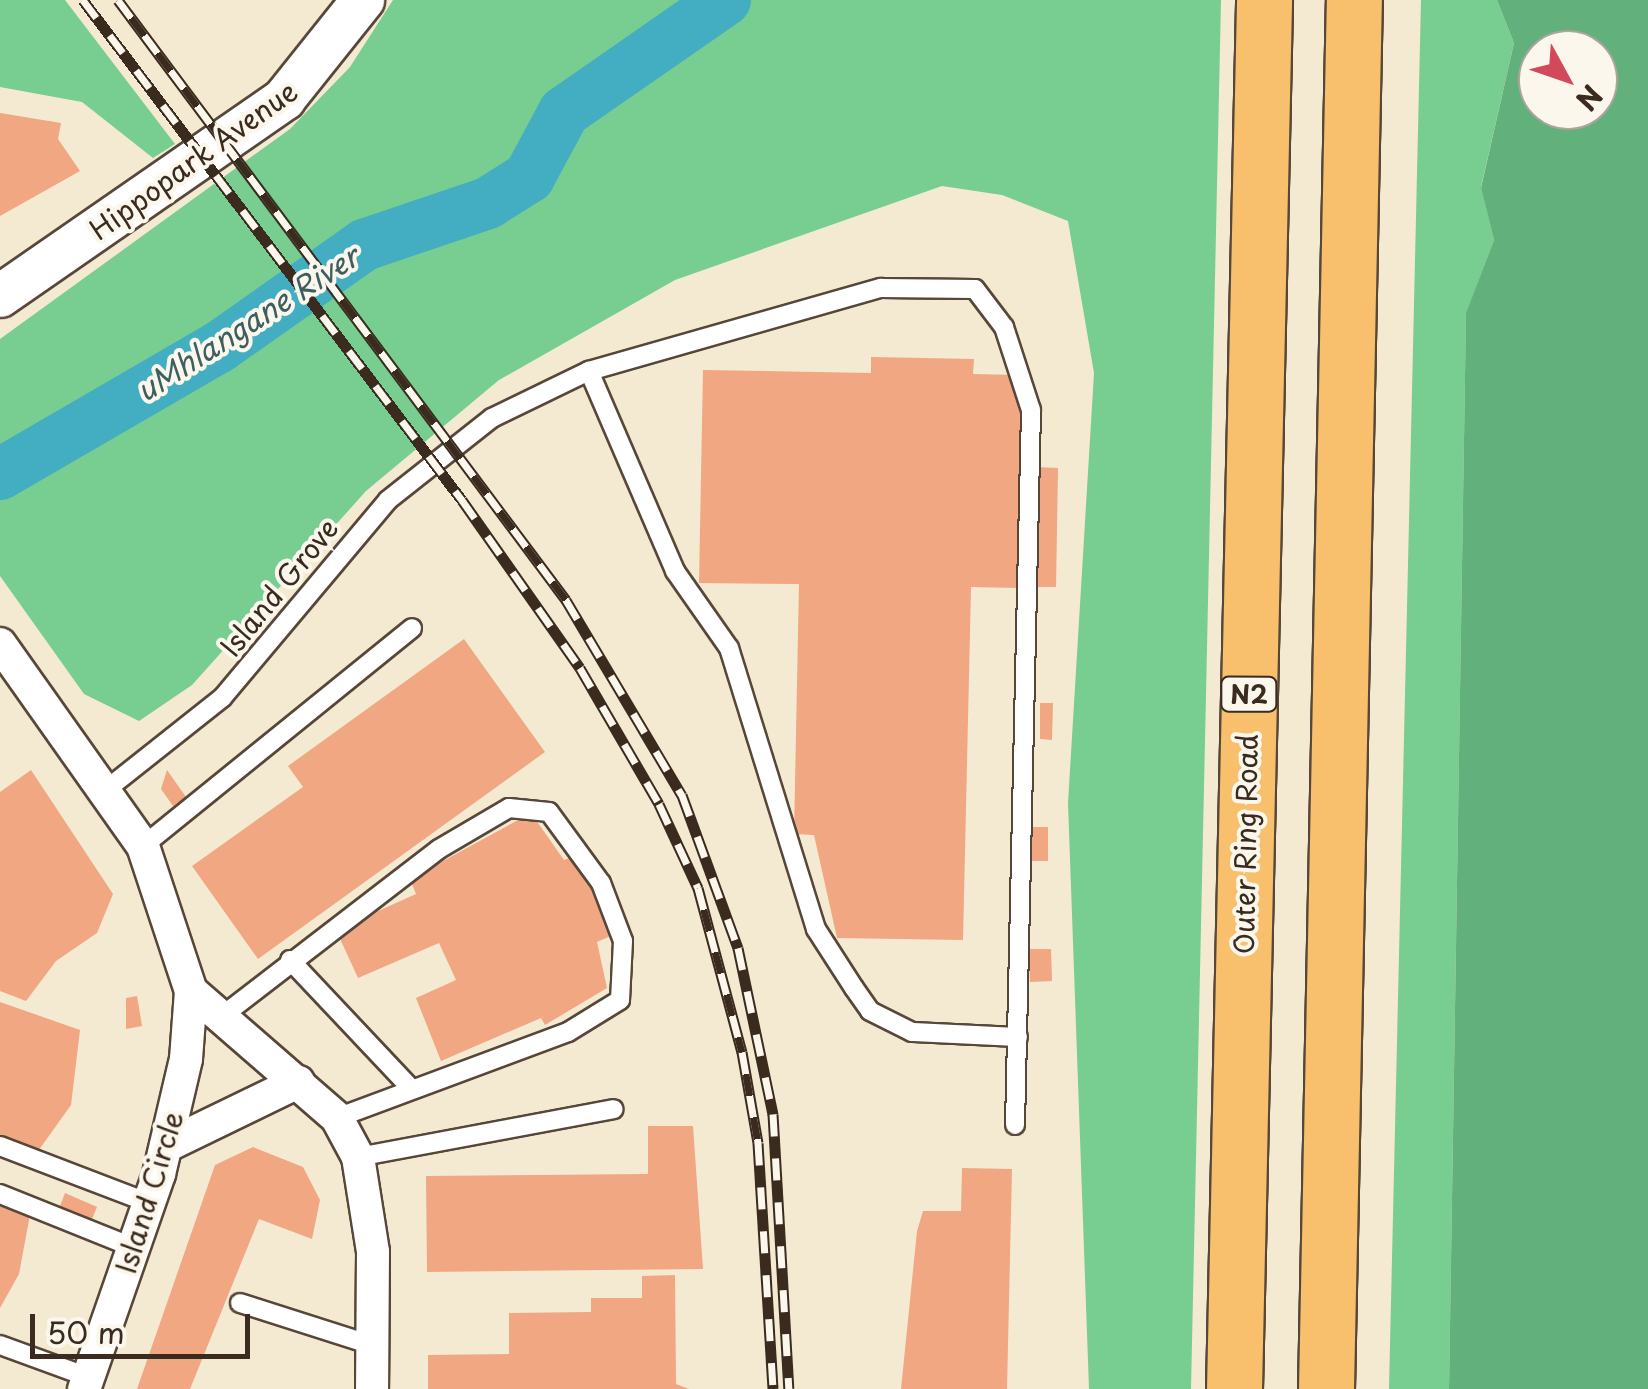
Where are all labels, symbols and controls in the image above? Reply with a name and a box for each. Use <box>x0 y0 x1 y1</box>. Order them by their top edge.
north arrow <box>1518 30 1618 130</box>
street label: Hippopark Avenue <box>83 73 303 247</box>
text: N <box>1566 76 1613 121</box>
water label: uMhlangane River <box>127 237 367 409</box>
street label: Island Grove <box>212 510 346 664</box>
road number: N2 <box>1219 674 1279 714</box>
street label: Outer Ring Road <box>1226 733 1264 955</box>
street label: Island Circle <box>108 1106 190 1278</box>
scale bar <box>35 1294 255 1356</box>
text: 50 m <box>47 1309 125 1354</box>

